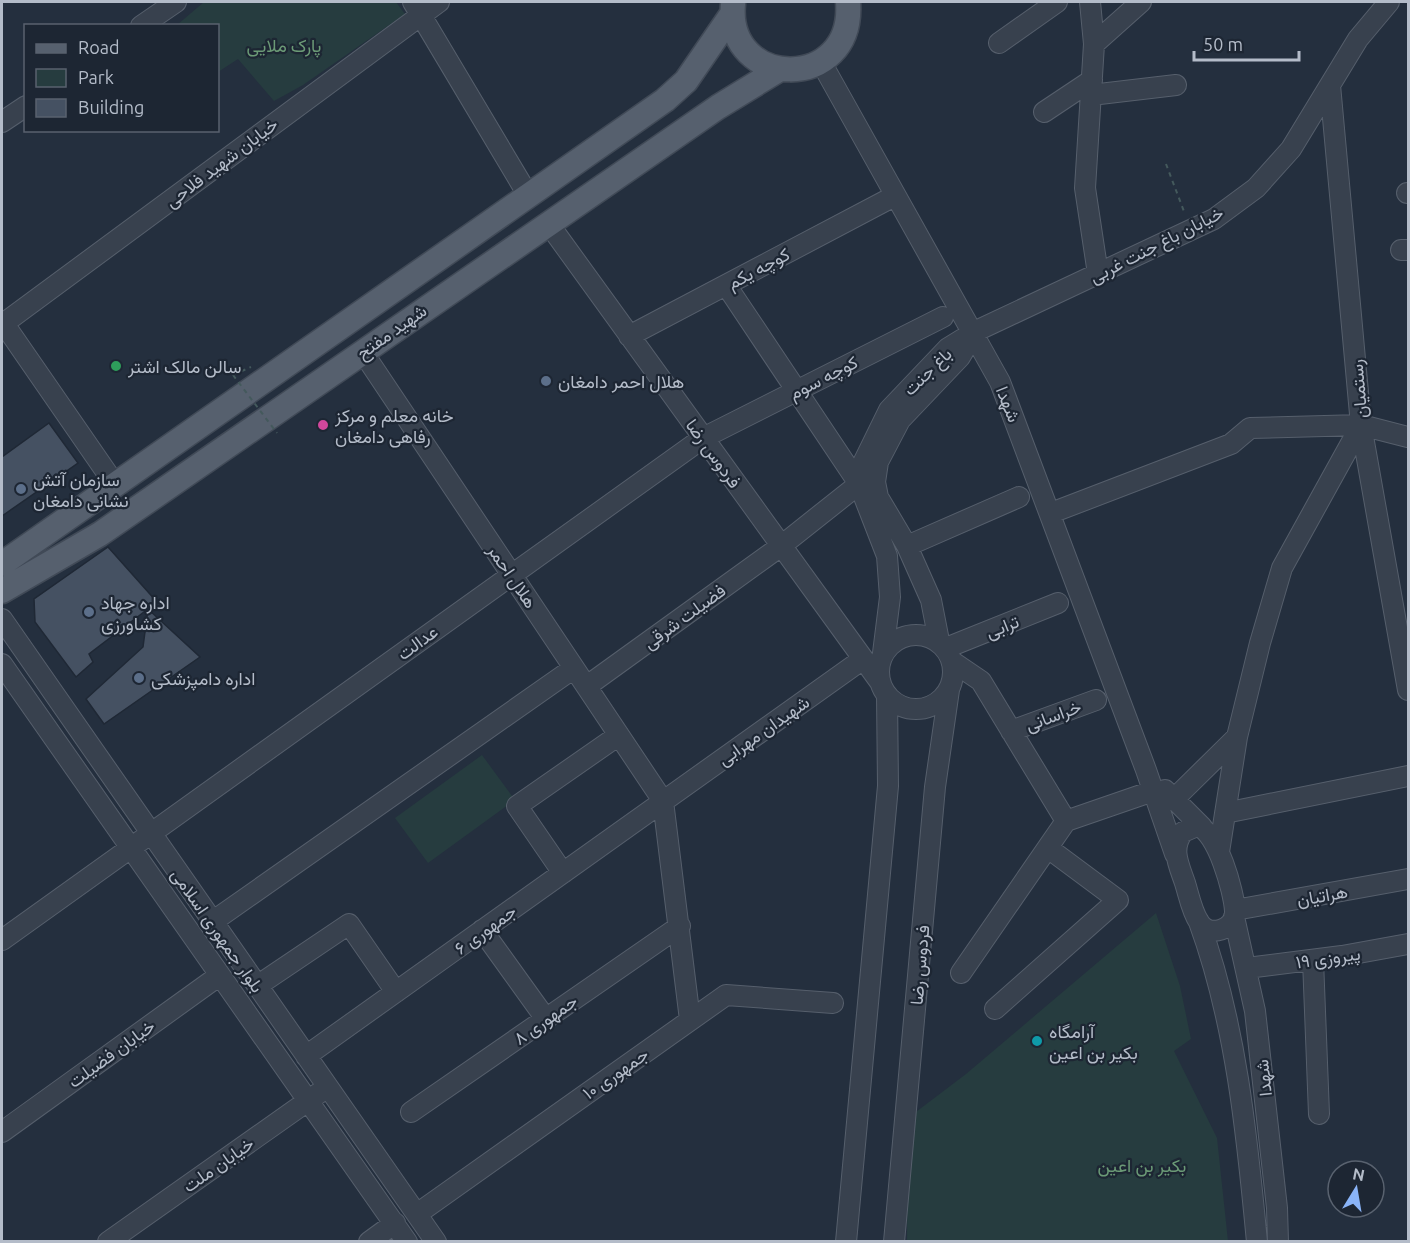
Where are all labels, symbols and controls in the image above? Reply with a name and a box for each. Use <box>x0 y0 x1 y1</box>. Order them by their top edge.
legend <box>24 24 219 132</box>
scale bar <box>1194 24 1299 62</box>
text: 50 m <box>1203 34 1243 54</box>
park label: پارک ملایی <box>247 35 321 58</box>
text: Road <box>78 37 120 57</box>
text: Park <box>78 67 114 87</box>
text: Building <box>78 97 144 117</box>
street label: خیابان شهید فلاحی <box>161 113 282 212</box>
street label: خیابان باغ جنت غربی <box>1086 202 1228 289</box>
street label: کوچه یکم <box>723 243 794 295</box>
street label: شهید مفتح <box>352 300 432 365</box>
street label: باغ جنت <box>899 343 957 401</box>
street label: کوچه سوم <box>785 351 862 405</box>
place label: سالن مالک اشتر <box>127 356 242 378</box>
street label: رستمیان <box>1345 358 1373 419</box>
marker: سالن مالک اشتر <box>109 359 123 373</box>
place label: هلال احمر دامغان <box>558 371 684 393</box>
marker: هلال احمر دامغان <box>539 374 553 388</box>
street label: شهدا <box>991 383 1025 426</box>
place label: خانه معلم و مرکز رفاهی دامغان <box>334 405 453 448</box>
street label: فردوس رضا <box>681 415 746 493</box>
marker: خانه معلم و مرکز رفاهی دامغان <box>316 418 330 432</box>
place label: سازمان آتش نشانی دامغان <box>33 469 129 512</box>
marker: سازمان آتش نشانی دامغان <box>14 482 28 496</box>
street label: هلال احمر <box>482 540 542 613</box>
street label: فضیلت شرقی <box>639 580 730 654</box>
place label: اداره جهاد کشاورزی <box>101 592 170 635</box>
marker: اداره جهاد کشاورزی <box>82 605 96 619</box>
street label: ترابی <box>982 610 1022 644</box>
street label: عدالت <box>393 621 441 663</box>
place label: اداره دامپزشکی <box>151 668 255 691</box>
marker: اداره دامپزشکی <box>132 671 146 685</box>
street label: شهیدان مهرابی <box>713 691 814 770</box>
street label: خراسانی <box>1022 696 1084 736</box>
street label: بلوار جمهوری اسلامی <box>166 864 268 997</box>
street label: هراتیان <box>1295 881 1349 911</box>
street label: جمهوری ۶ <box>450 900 521 960</box>
street label: فردوس رضا <box>906 924 934 1006</box>
street label: پیروزی ۱۹ <box>1294 943 1362 974</box>
street label: جمهوری ۸ <box>509 990 582 1050</box>
street label: خیابان فضیلت <box>64 1015 159 1092</box>
place label: آرامگاه بکیر بن اعین <box>1049 1021 1138 1064</box>
marker: آرامگاه بکیر بن اعین <box>1030 1034 1044 1048</box>
street label: جمهوری ۱۰ <box>578 1043 653 1104</box>
street label: شهدا <box>1251 1058 1277 1097</box>
street label: خیابان ملت <box>179 1132 258 1196</box>
park label: بکیر بن اعین <box>1098 1155 1186 1177</box>
north arrow <box>1326 1159 1386 1219</box>
text: N <box>1351 1164 1366 1184</box>

